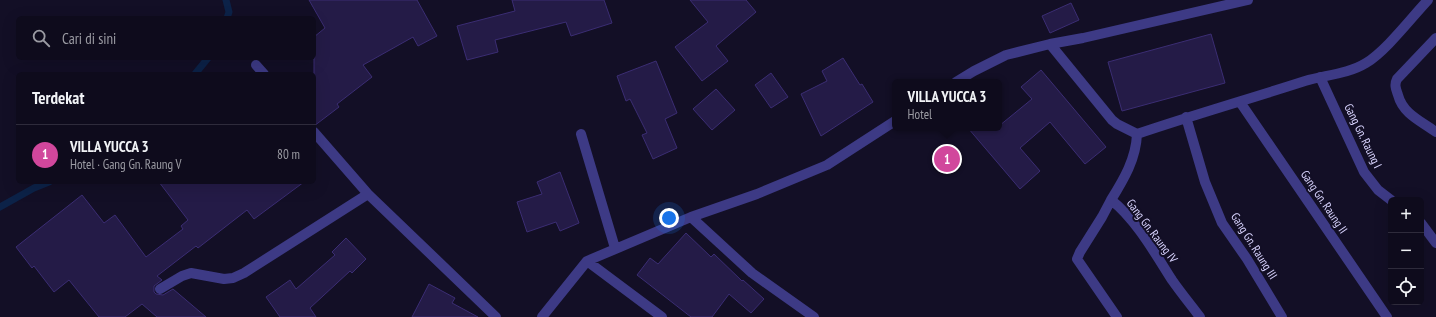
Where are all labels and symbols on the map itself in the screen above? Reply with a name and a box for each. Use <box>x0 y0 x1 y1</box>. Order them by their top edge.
street label: Gang Gn. Raung I <box>1341 101 1386 171</box>
pin: 1 <box>934 144 960 174</box>
street label: Gang Gn. Raung II <box>1298 167 1351 236</box>
street label: Gang Gn. Raung IV <box>1124 196 1181 266</box>
your location <box>659 208 679 228</box>
street label: Gang Gn. Raung III <box>1228 210 1281 282</box>

